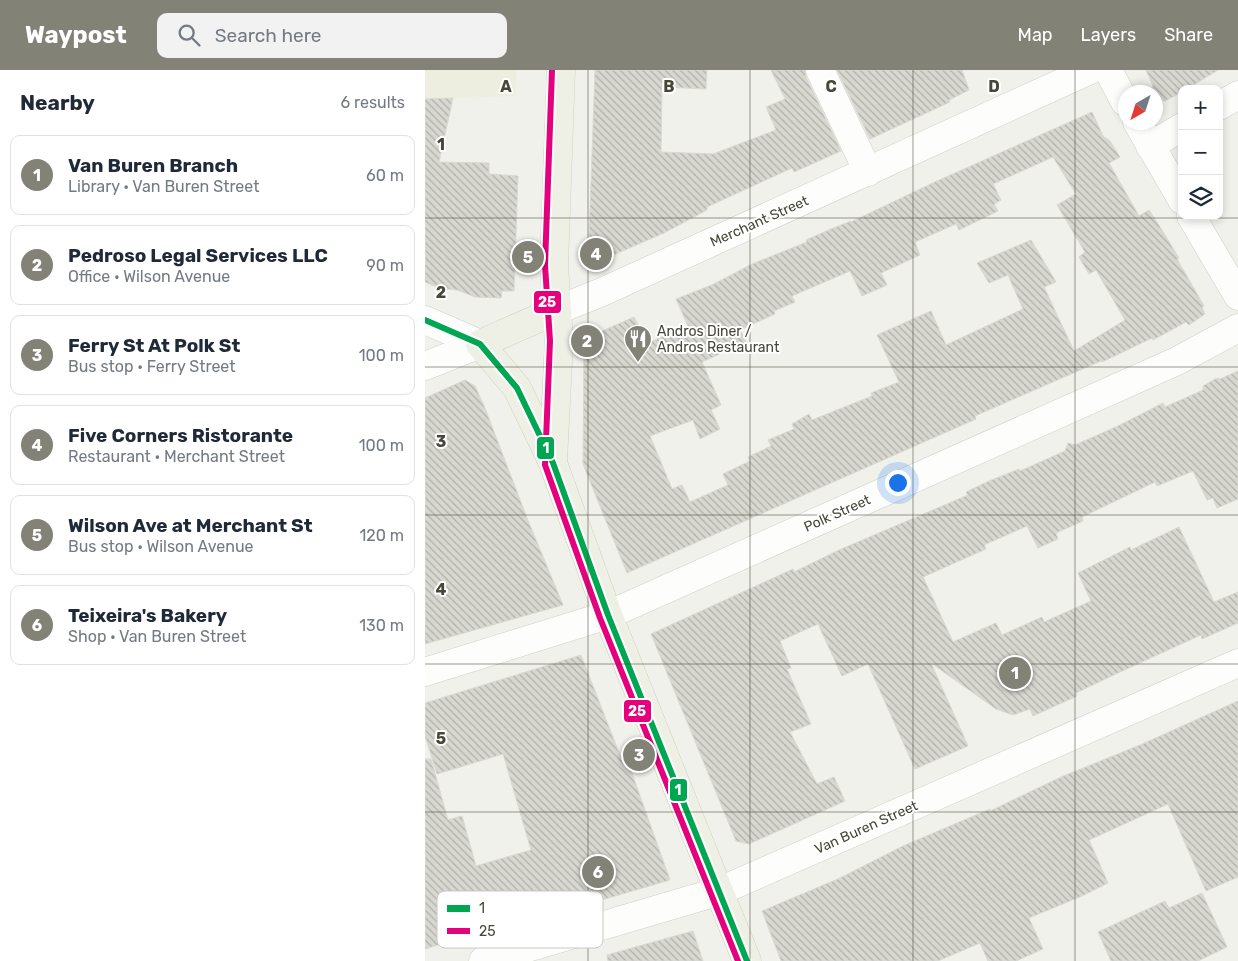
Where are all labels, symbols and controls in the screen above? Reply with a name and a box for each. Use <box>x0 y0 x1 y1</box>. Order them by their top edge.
search box <box>157 13 507 58</box>
text: Waypost <box>25 21 127 49</box>
icon: search <box>175 21 203 49</box>
text: Search here <box>215 24 321 47</box>
text: Map <box>1018 24 1053 46</box>
text: Layers <box>1081 24 1136 46</box>
text: Share <box>1164 24 1213 46</box>
text: A <box>500 77 512 96</box>
text: B <box>663 77 675 96</box>
text: C <box>825 77 837 96</box>
text: D <box>988 77 1000 96</box>
north arrow <box>1118 85 1163 130</box>
map controls <box>1178 85 1223 220</box>
button: + <box>1178 85 1223 130</box>
text: Nearby <box>20 90 95 115</box>
text: 6 results <box>340 93 405 112</box>
button: − <box>1178 130 1223 175</box>
text: 1 <box>437 135 445 154</box>
text: Van Buren Branch <box>68 154 238 177</box>
text: 1 <box>33 166 41 185</box>
text: 60 m <box>366 166 404 185</box>
button: layers <box>1178 175 1223 220</box>
text: Library · Van Buren Street <box>68 177 259 196</box>
street label: Merchant Street <box>707 192 812 251</box>
pin: 4 <box>580 235 612 273</box>
pin: 5 <box>512 238 544 276</box>
text: Pedroso Legal Services LLC <box>68 244 328 267</box>
text: 2 <box>32 256 42 275</box>
text: 90 m <box>366 256 404 275</box>
text: Office · Wilson Avenue <box>68 267 230 286</box>
text: 2 <box>436 283 446 302</box>
line badge: 25 <box>533 290 562 314</box>
text: 25 <box>538 294 556 311</box>
pin: 2 <box>571 322 603 360</box>
place label: Andros Diner / Andros Restaurant <box>657 323 780 356</box>
restaurant icon: Andros Diner / Andros Restaurant <box>623 324 653 363</box>
text: Ferry St At Polk St <box>68 334 240 357</box>
text: 3 <box>32 346 42 365</box>
text: 100 m <box>359 346 404 365</box>
text: Bus stop · Ferry Street <box>68 357 236 376</box>
text: Five Corners Ristorante <box>68 424 293 447</box>
text: 3 <box>436 432 446 451</box>
text: 4 <box>32 436 42 455</box>
text: 100 m <box>359 436 404 455</box>
line badge: 1 <box>536 436 555 460</box>
text: 1 <box>543 440 550 457</box>
text: Restaurant · Merchant Street <box>68 447 285 466</box>
your location <box>885 470 911 496</box>
street label: Polk Street <box>801 491 874 536</box>
text: Wilson Ave at Merchant St <box>68 514 313 537</box>
text: 5 <box>32 526 42 545</box>
text: 120 m <box>359 526 404 545</box>
text: Bus stop · Wilson Avenue <box>68 537 254 556</box>
text: 4 <box>436 580 447 599</box>
text: Teixeira's Bakery <box>68 604 227 627</box>
text: 6 <box>32 616 42 635</box>
text: 130 m <box>359 616 404 635</box>
text: Shop · Van Buren Street <box>68 627 246 646</box>
pin: 1 <box>999 654 1031 692</box>
line badge: 25 <box>623 699 652 723</box>
text: 25 <box>628 703 646 720</box>
text: 5 <box>436 729 446 748</box>
pin: 3 <box>623 736 655 774</box>
line badge: 1 <box>669 778 688 802</box>
text: 1 <box>675 782 682 799</box>
street label: Van Buren Street <box>812 797 921 858</box>
pin: 6 <box>582 853 614 891</box>
legend <box>437 891 603 948</box>
text: 1 <box>479 900 485 917</box>
text: 25 <box>479 923 496 940</box>

